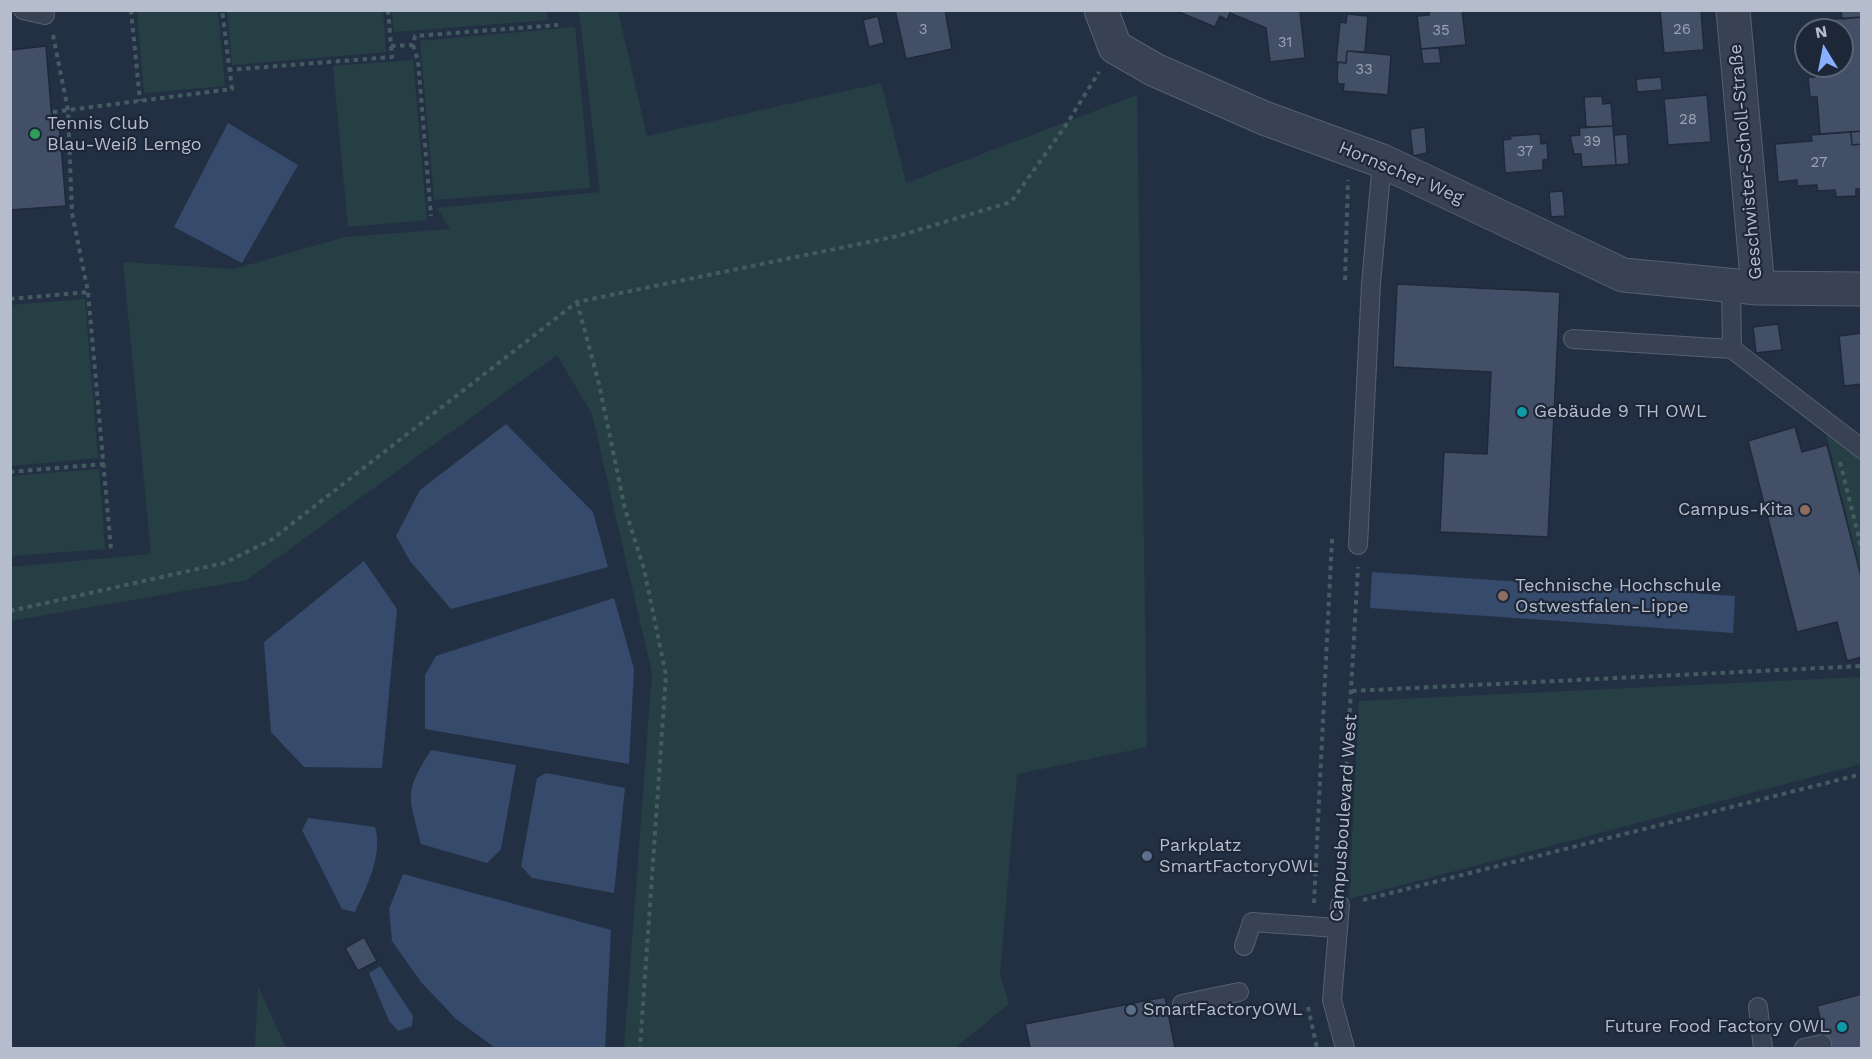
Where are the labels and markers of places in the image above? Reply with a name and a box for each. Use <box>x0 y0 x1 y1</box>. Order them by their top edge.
place label: Tennis Club Blau-Weiß Lemgo <box>47 113 202 156</box>
marker: Tennis Club Blau-Weiß Lemgo <box>28 127 42 141</box>
place label: Gebäude 9 TH OWL <box>1534 401 1707 423</box>
marker: Gebäude 9 TH OWL <box>1515 405 1529 419</box>
place label: Campus-Kita <box>1678 499 1793 521</box>
marker: Campus-Kita <box>1798 503 1812 517</box>
place label: Technische Hochschule Ostwestfalen-Lippe <box>1515 575 1721 618</box>
marker: Technische Hochschule Ostwestfalen-Lippe <box>1496 589 1510 603</box>
place label: Parkplatz SmartFactoryOWL <box>1159 835 1319 878</box>
marker: Parkplatz SmartFactoryOWL <box>1140 849 1154 863</box>
place label: SmartFactoryOWL <box>1143 999 1303 1021</box>
marker: SmartFactoryOWL <box>1124 1003 1138 1017</box>
place label: Future Food Factory OWL <box>1605 1016 1830 1038</box>
marker: Future Food Factory OWL <box>1835 1020 1849 1034</box>

